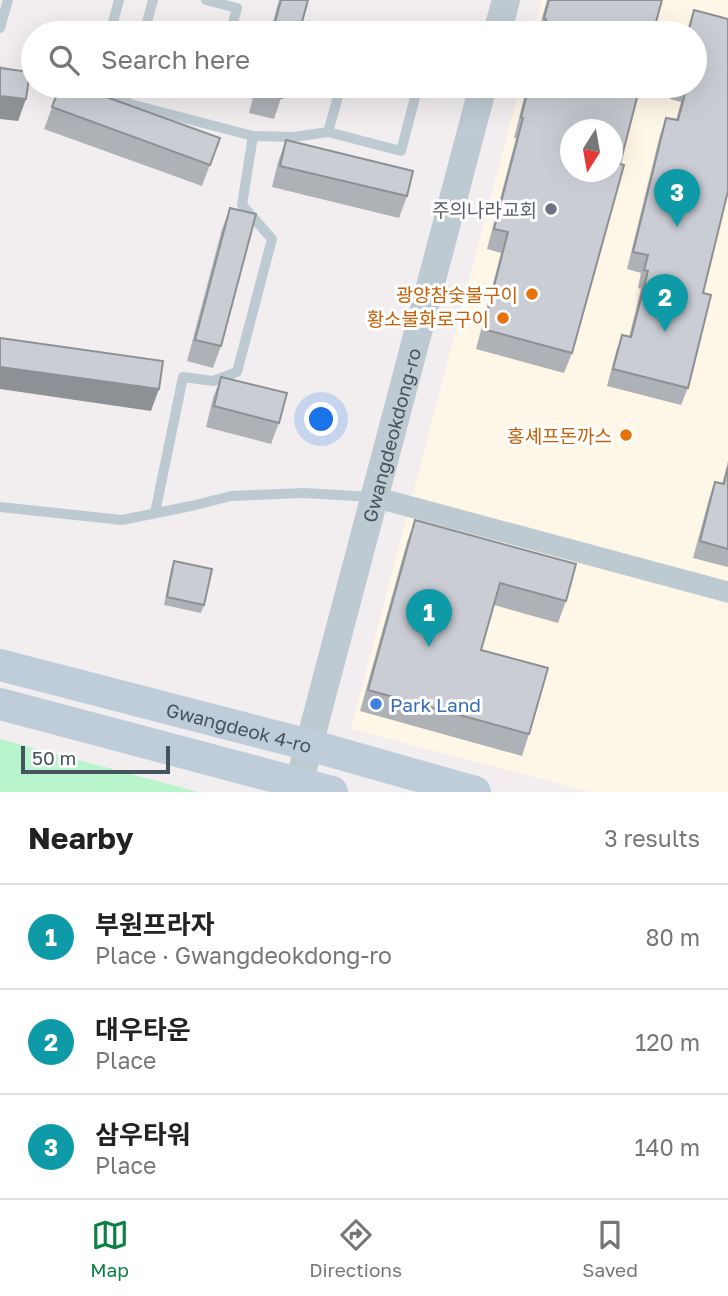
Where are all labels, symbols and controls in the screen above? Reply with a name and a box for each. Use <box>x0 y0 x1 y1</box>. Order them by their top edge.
search box <box>21 21 707 98</box>
icon: search <box>45 41 83 79</box>
text: Search here <box>101 44 250 75</box>
north arrow <box>560 119 623 182</box>
pin: 3 <box>654 169 700 227</box>
place label: 주의나라교회 <box>432 198 537 221</box>
marker: 주의나라교회 <box>543 201 559 217</box>
pin: 2 <box>642 274 688 332</box>
place label: 광양참숯불구이 <box>396 283 518 306</box>
marker: 광양참숯불구이 <box>524 286 540 302</box>
place label: 황소불화로구이 <box>367 307 489 330</box>
marker: 황소불화로구이 <box>495 310 511 326</box>
street label: Gwangdeokdong-ro <box>357 345 425 525</box>
your location <box>304 402 338 436</box>
place label: 홍셰프돈까스 <box>507 424 612 447</box>
marker: 홍셰프돈까스 <box>618 427 634 443</box>
pin: 1 <box>406 589 452 647</box>
place label: Park Land <box>390 693 481 716</box>
marker: Park Land <box>368 696 384 712</box>
street label: Gwangdeok 4-ro <box>164 697 314 757</box>
scale bar <box>21 743 170 775</box>
text: 50 m <box>32 746 76 769</box>
text: Nearby <box>28 820 133 856</box>
text: 3 results <box>604 824 700 852</box>
text: 부원프라자 <box>95 909 215 940</box>
text: 1 <box>45 923 57 951</box>
text: 80 m <box>646 923 700 951</box>
text: Place · Gwangdeokdong-ro <box>95 941 392 969</box>
text: 대우타운 <box>95 1014 191 1045</box>
text: 2 <box>44 1028 58 1056</box>
text: 120 m <box>635 1028 700 1056</box>
text: Place <box>95 1046 156 1074</box>
text: 삼우타워 <box>95 1119 191 1150</box>
text: 3 <box>44 1133 58 1161</box>
text: 140 m <box>634 1133 700 1161</box>
text: Place <box>95 1151 156 1179</box>
tab: Map <box>90 1216 129 1281</box>
tab: Directions <box>309 1216 402 1281</box>
tab: Saved <box>582 1216 638 1281</box>

